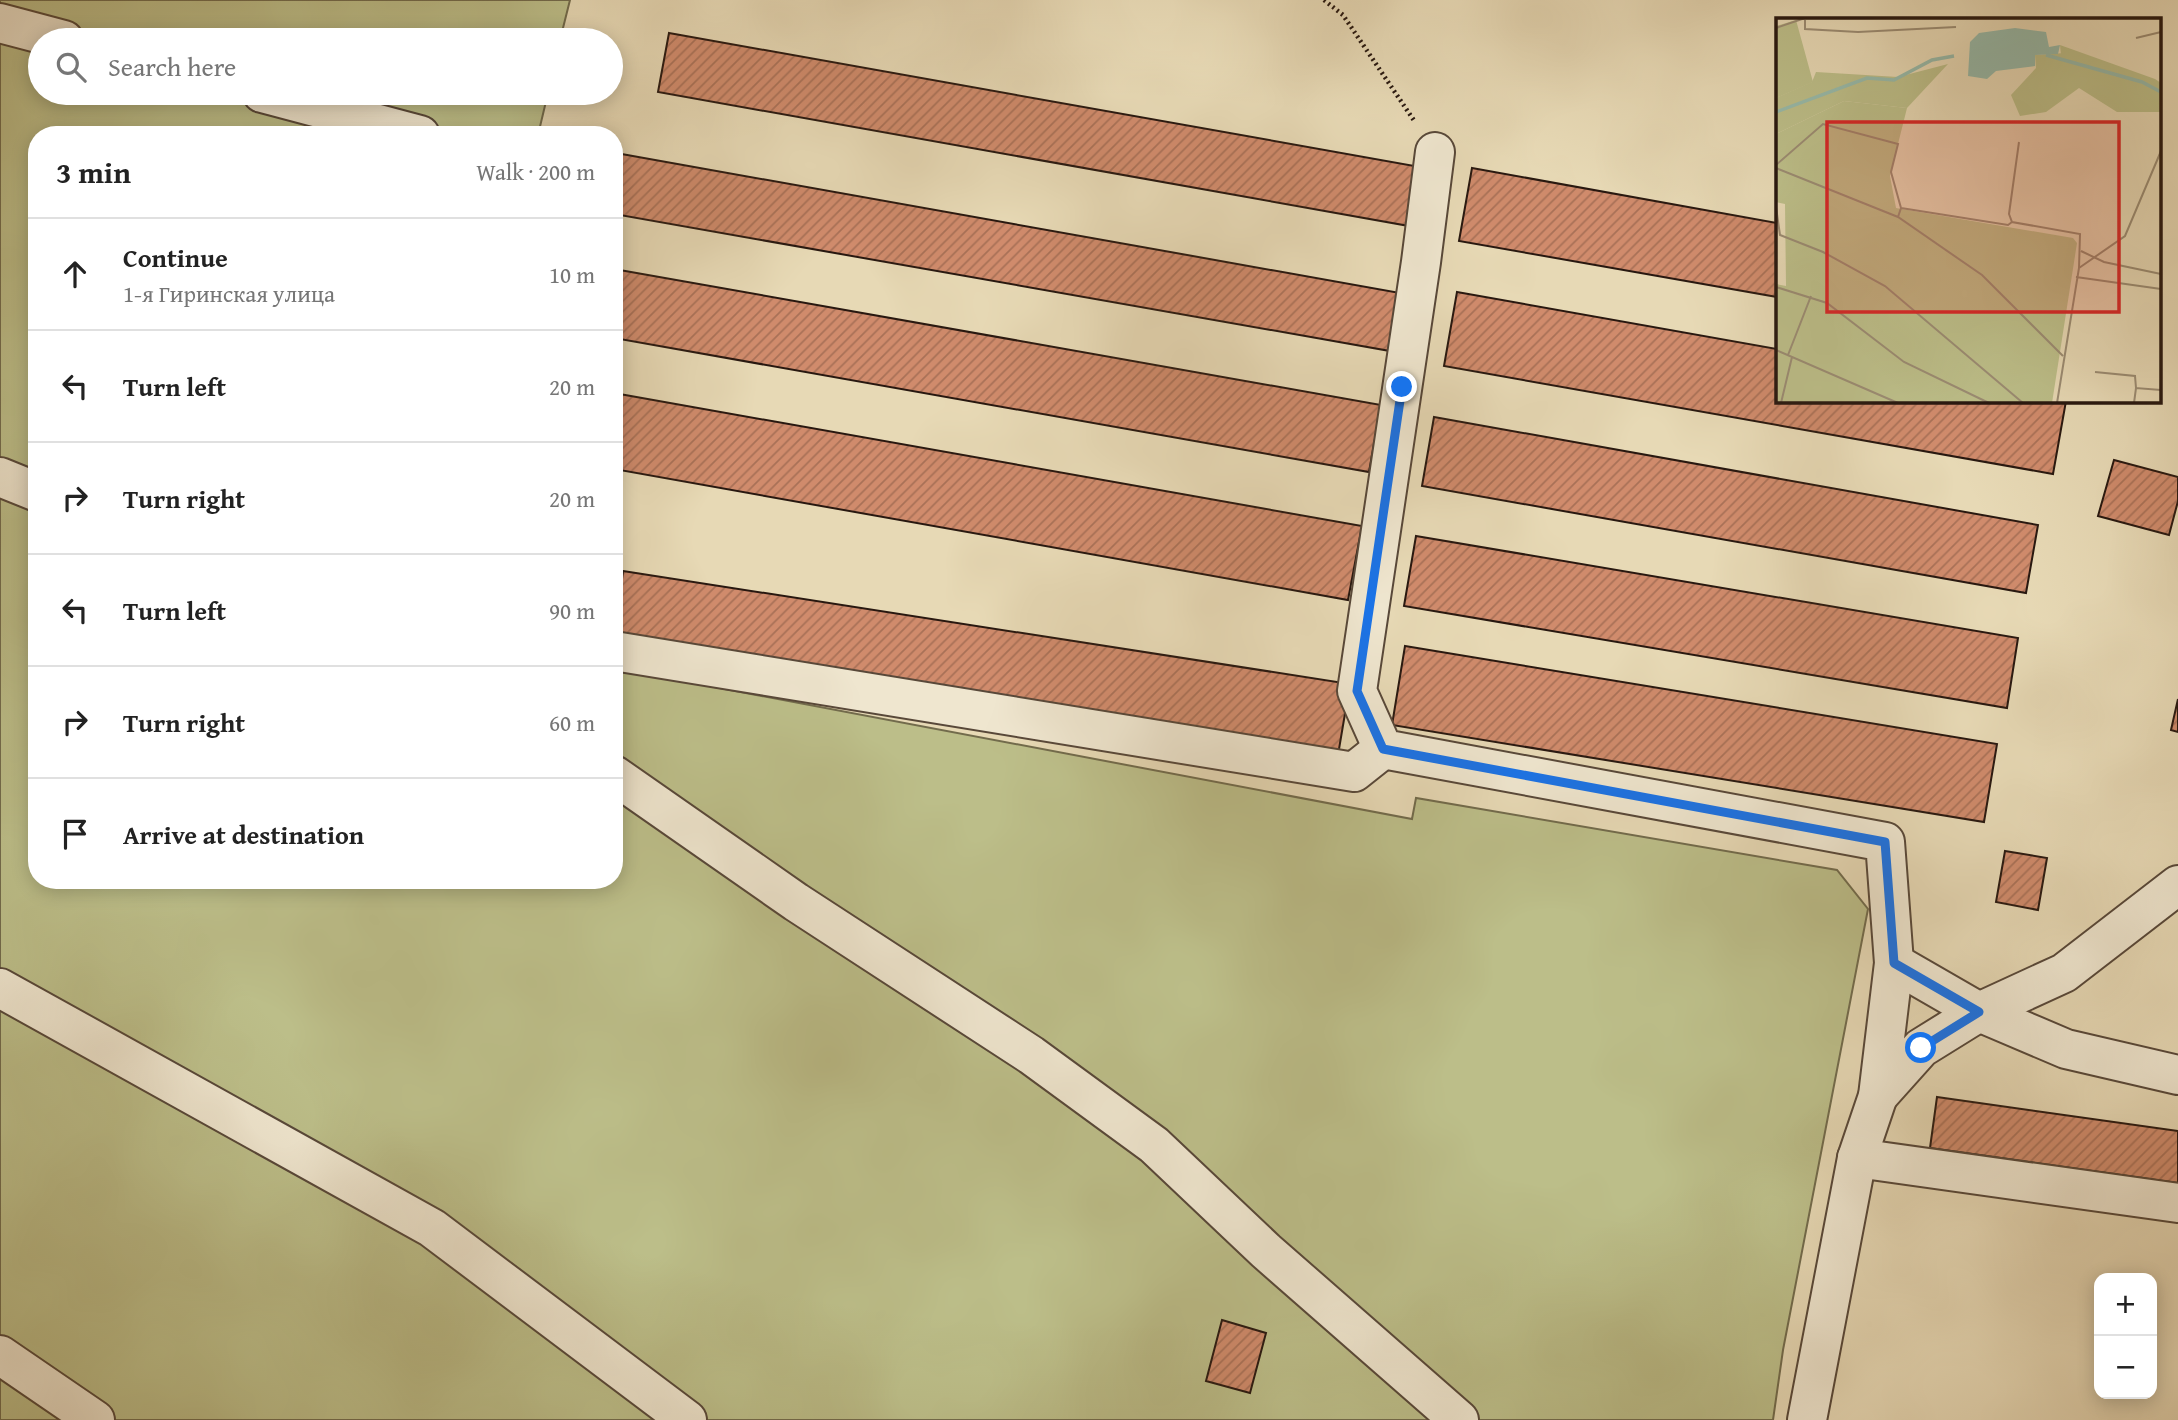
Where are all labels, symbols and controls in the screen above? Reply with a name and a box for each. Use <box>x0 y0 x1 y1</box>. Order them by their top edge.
inset map <box>1776 18 2160 402</box>
search box <box>28 28 623 105</box>
text: Search here <box>108 47 236 86</box>
icon: search <box>52 48 90 86</box>
text: 3 min <box>56 150 131 194</box>
text: Walk · 200 m <box>476 155 595 188</box>
text: Continue <box>123 238 228 277</box>
icon: ahead <box>56 255 94 293</box>
text: 10 m <box>549 258 595 291</box>
text: 1-я Гиринская улица <box>123 277 335 310</box>
icon: left <box>56 367 94 405</box>
text: Turn left <box>123 367 226 406</box>
text: 20 m <box>549 370 595 403</box>
route end <box>1386 371 1417 402</box>
icon: right <box>56 479 94 517</box>
text: Turn right <box>123 479 245 518</box>
text: 20 m <box>549 482 595 515</box>
icon: left <box>56 591 94 629</box>
text: Turn left <box>123 591 226 630</box>
text: 90 m <box>549 594 595 627</box>
icon: right <box>56 703 94 741</box>
text: Turn right <box>123 703 245 742</box>
text: 60 m <box>549 706 595 739</box>
icon: arrive <box>56 815 94 853</box>
text: Arrive at destination <box>123 815 364 854</box>
route start <box>1905 1032 1936 1063</box>
map controls <box>2094 1273 2157 1399</box>
button: + <box>2094 1273 2157 1336</box>
button: − <box>2094 1336 2157 1399</box>

